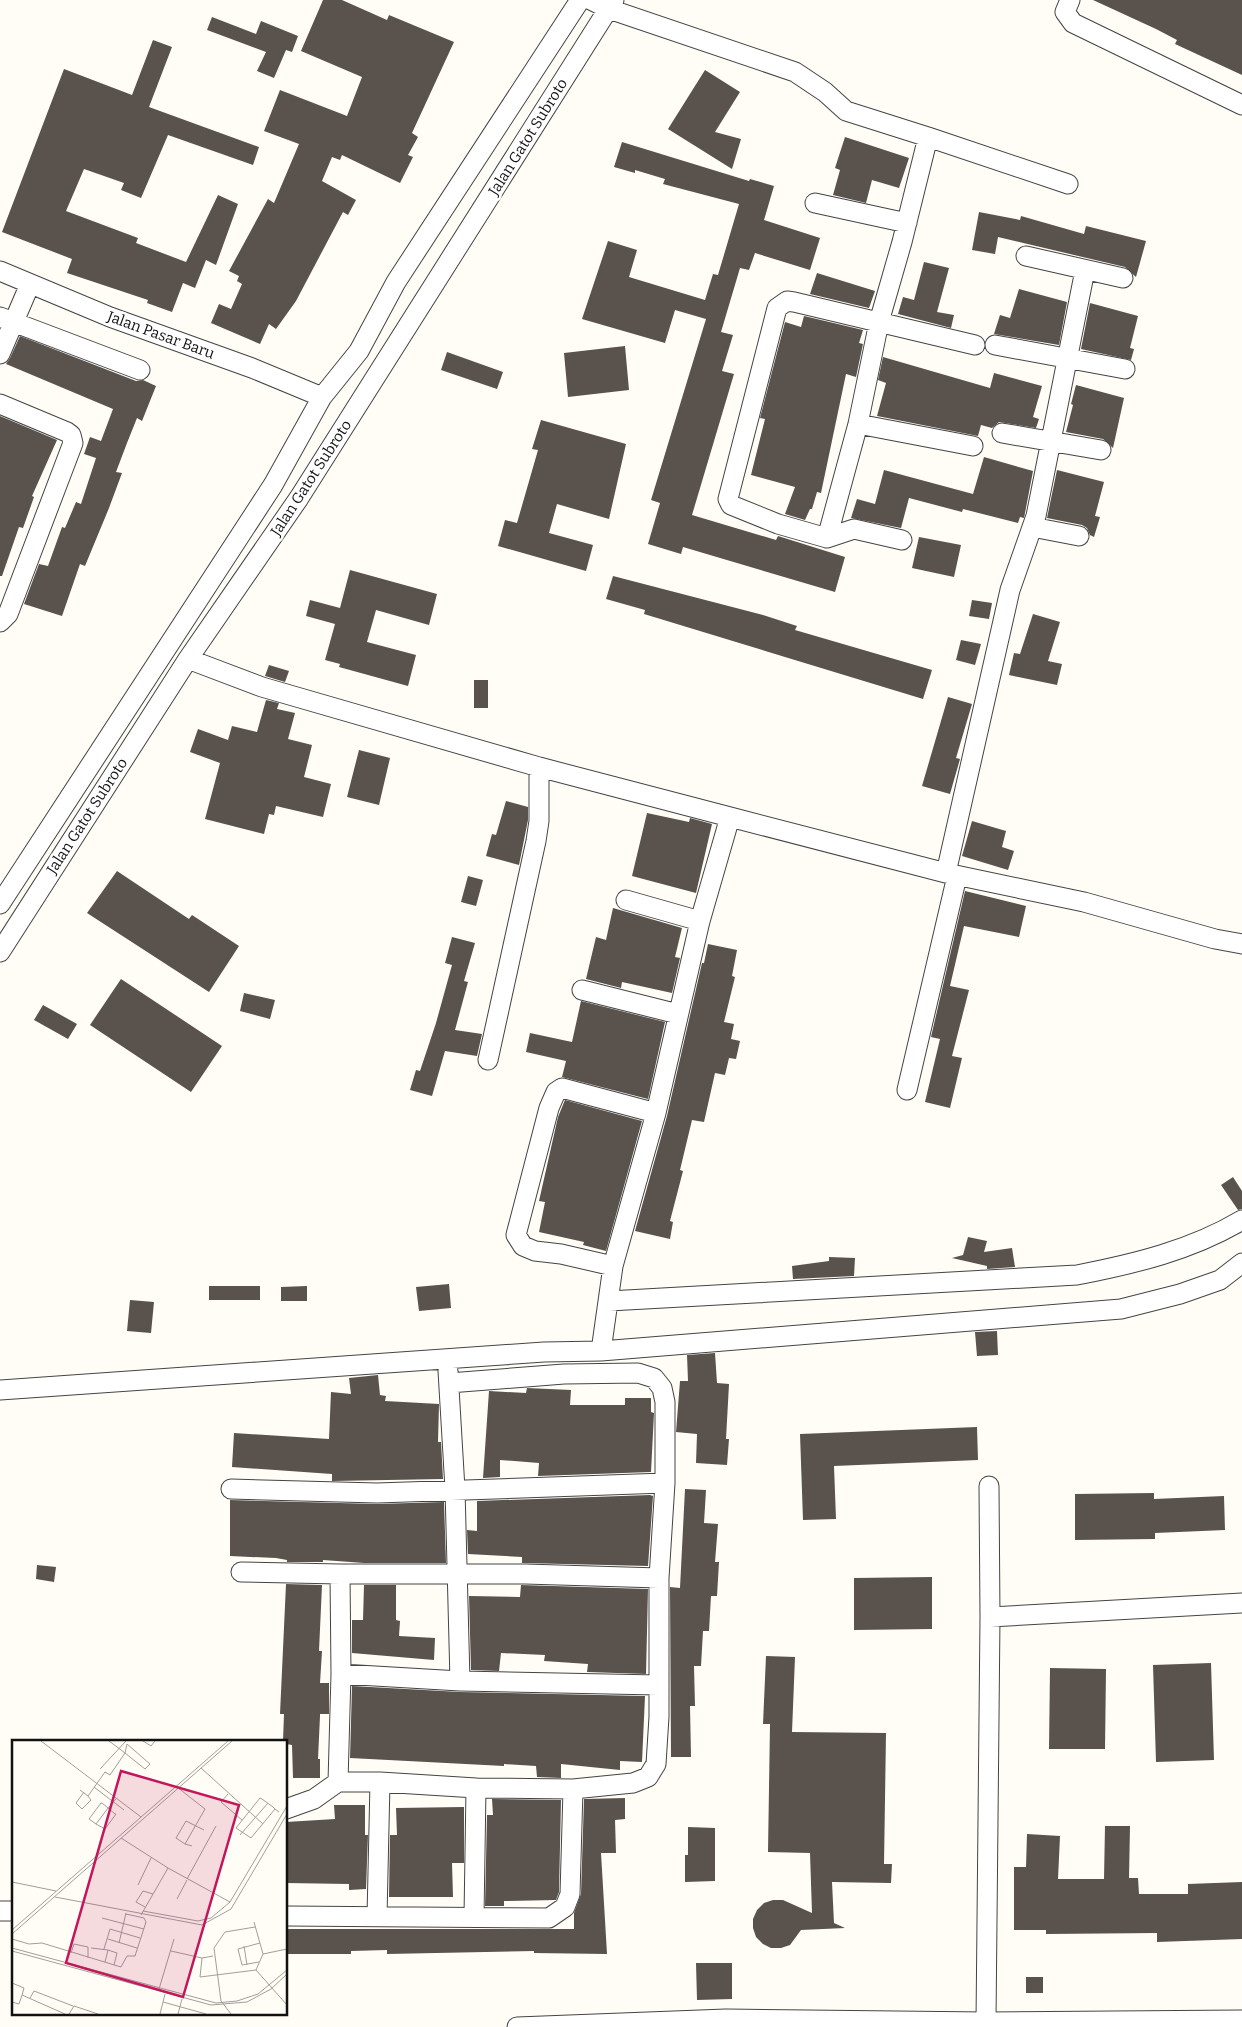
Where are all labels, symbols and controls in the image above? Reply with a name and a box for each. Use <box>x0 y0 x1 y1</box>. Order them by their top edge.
street label: Jalan Gatot Subroto <box>484 75 571 200</box>
street label: Jalan Pasar Baru <box>104 307 217 363</box>
street label: Jalan Gatot Subroto <box>266 417 355 540</box>
street label: Jalan Gatot Subroto <box>42 755 131 878</box>
inset map <box>12 1740 288 2014</box>

